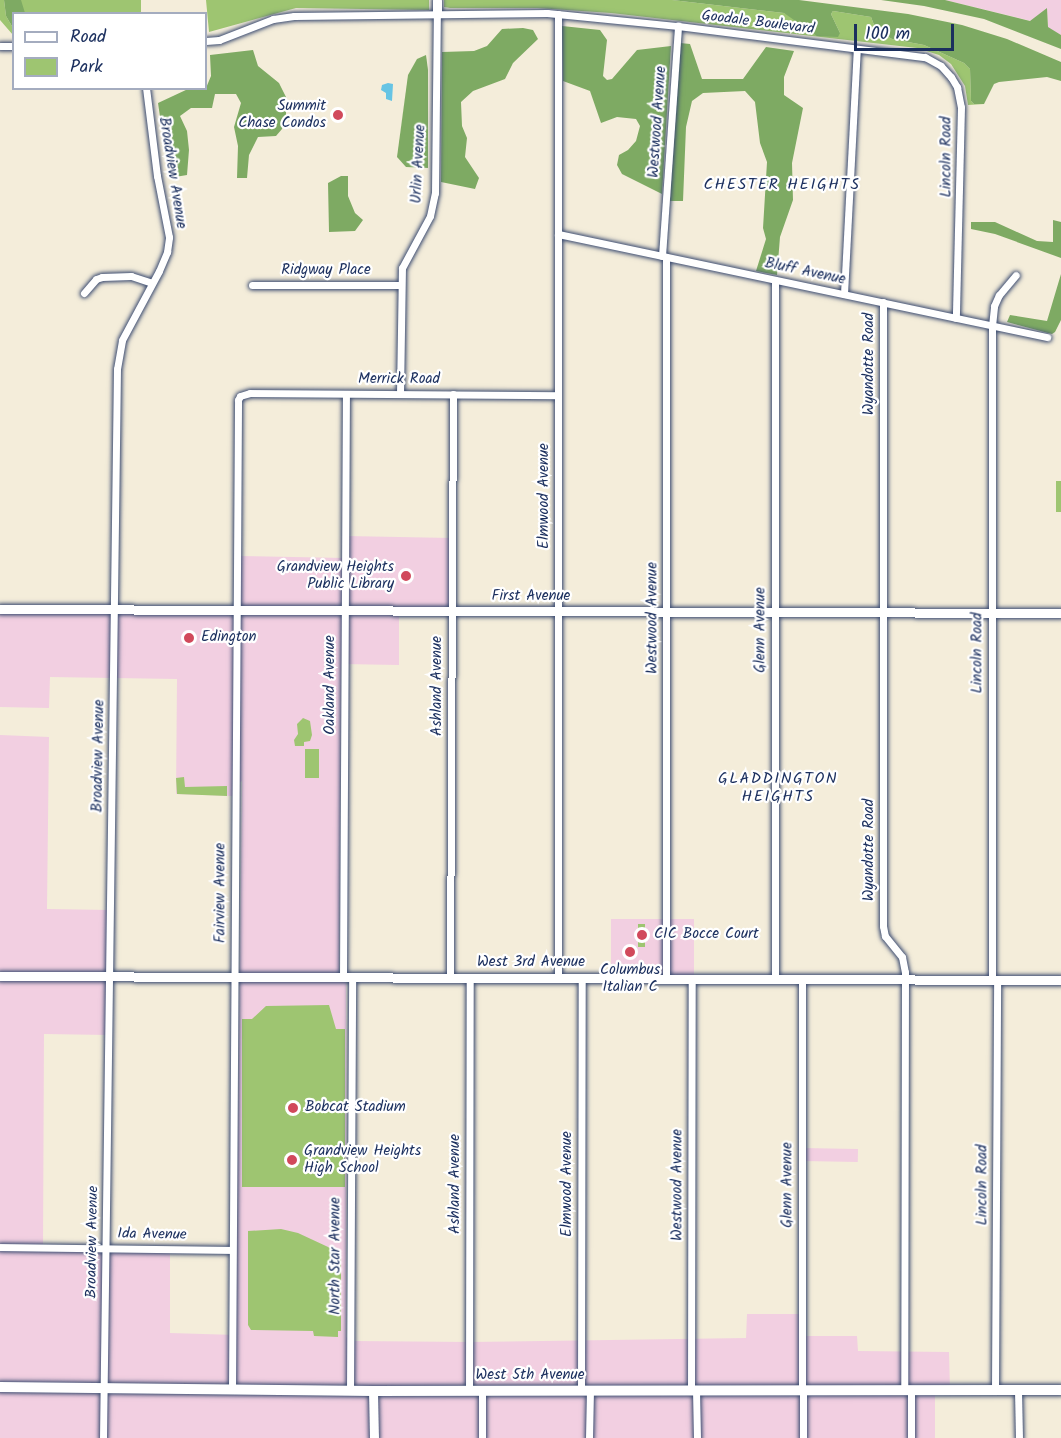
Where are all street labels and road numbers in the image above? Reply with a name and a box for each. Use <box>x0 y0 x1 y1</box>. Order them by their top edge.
street label: Goodale Boulevard <box>701 7 815 39</box>
street label: Westwood Avenue <box>645 65 671 179</box>
street label: Broadview Avenue <box>154 116 190 230</box>
street label: Lincoln Road <box>938 117 956 197</box>
street label: Urlin Avenue <box>408 124 430 204</box>
street label: Bluff Avenue <box>763 255 847 289</box>
street label: Ridgway Place <box>281 262 371 280</box>
street label: Wyandotte Road <box>861 313 879 415</box>
street label: Merrick Road <box>358 371 440 389</box>
street label: Elmwood Avenue <box>536 443 554 549</box>
street label: Westwood Avenue <box>644 562 662 674</box>
street label: Glenn Avenue <box>752 587 770 673</box>
street label: First Avenue <box>492 588 570 606</box>
street label: Lincoln Road <box>969 613 987 693</box>
street label: Oakland Avenue <box>322 635 340 735</box>
street label: Ashland Avenue <box>429 636 447 736</box>
street label: Broadview Avenue <box>89 699 109 813</box>
street label: Wyandotte Road <box>861 799 879 901</box>
street label: Fairview Avenue <box>212 843 230 943</box>
street label: West 3rd Avenue <box>477 954 585 972</box>
street label: Westwood Avenue <box>669 1129 687 1241</box>
street label: Elmwood Avenue <box>559 1131 577 1237</box>
street label: Ashland Avenue <box>447 1134 465 1234</box>
street label: Glenn Avenue <box>779 1142 797 1228</box>
street label: Lincoln Road <box>974 1145 992 1225</box>
street label: Broadview Avenue <box>83 1185 103 1299</box>
street label: North Star Avenue <box>327 1197 345 1315</box>
street label: Ida Avenue <box>117 1225 187 1245</box>
street label: West 5th Avenue <box>476 1367 584 1385</box>

